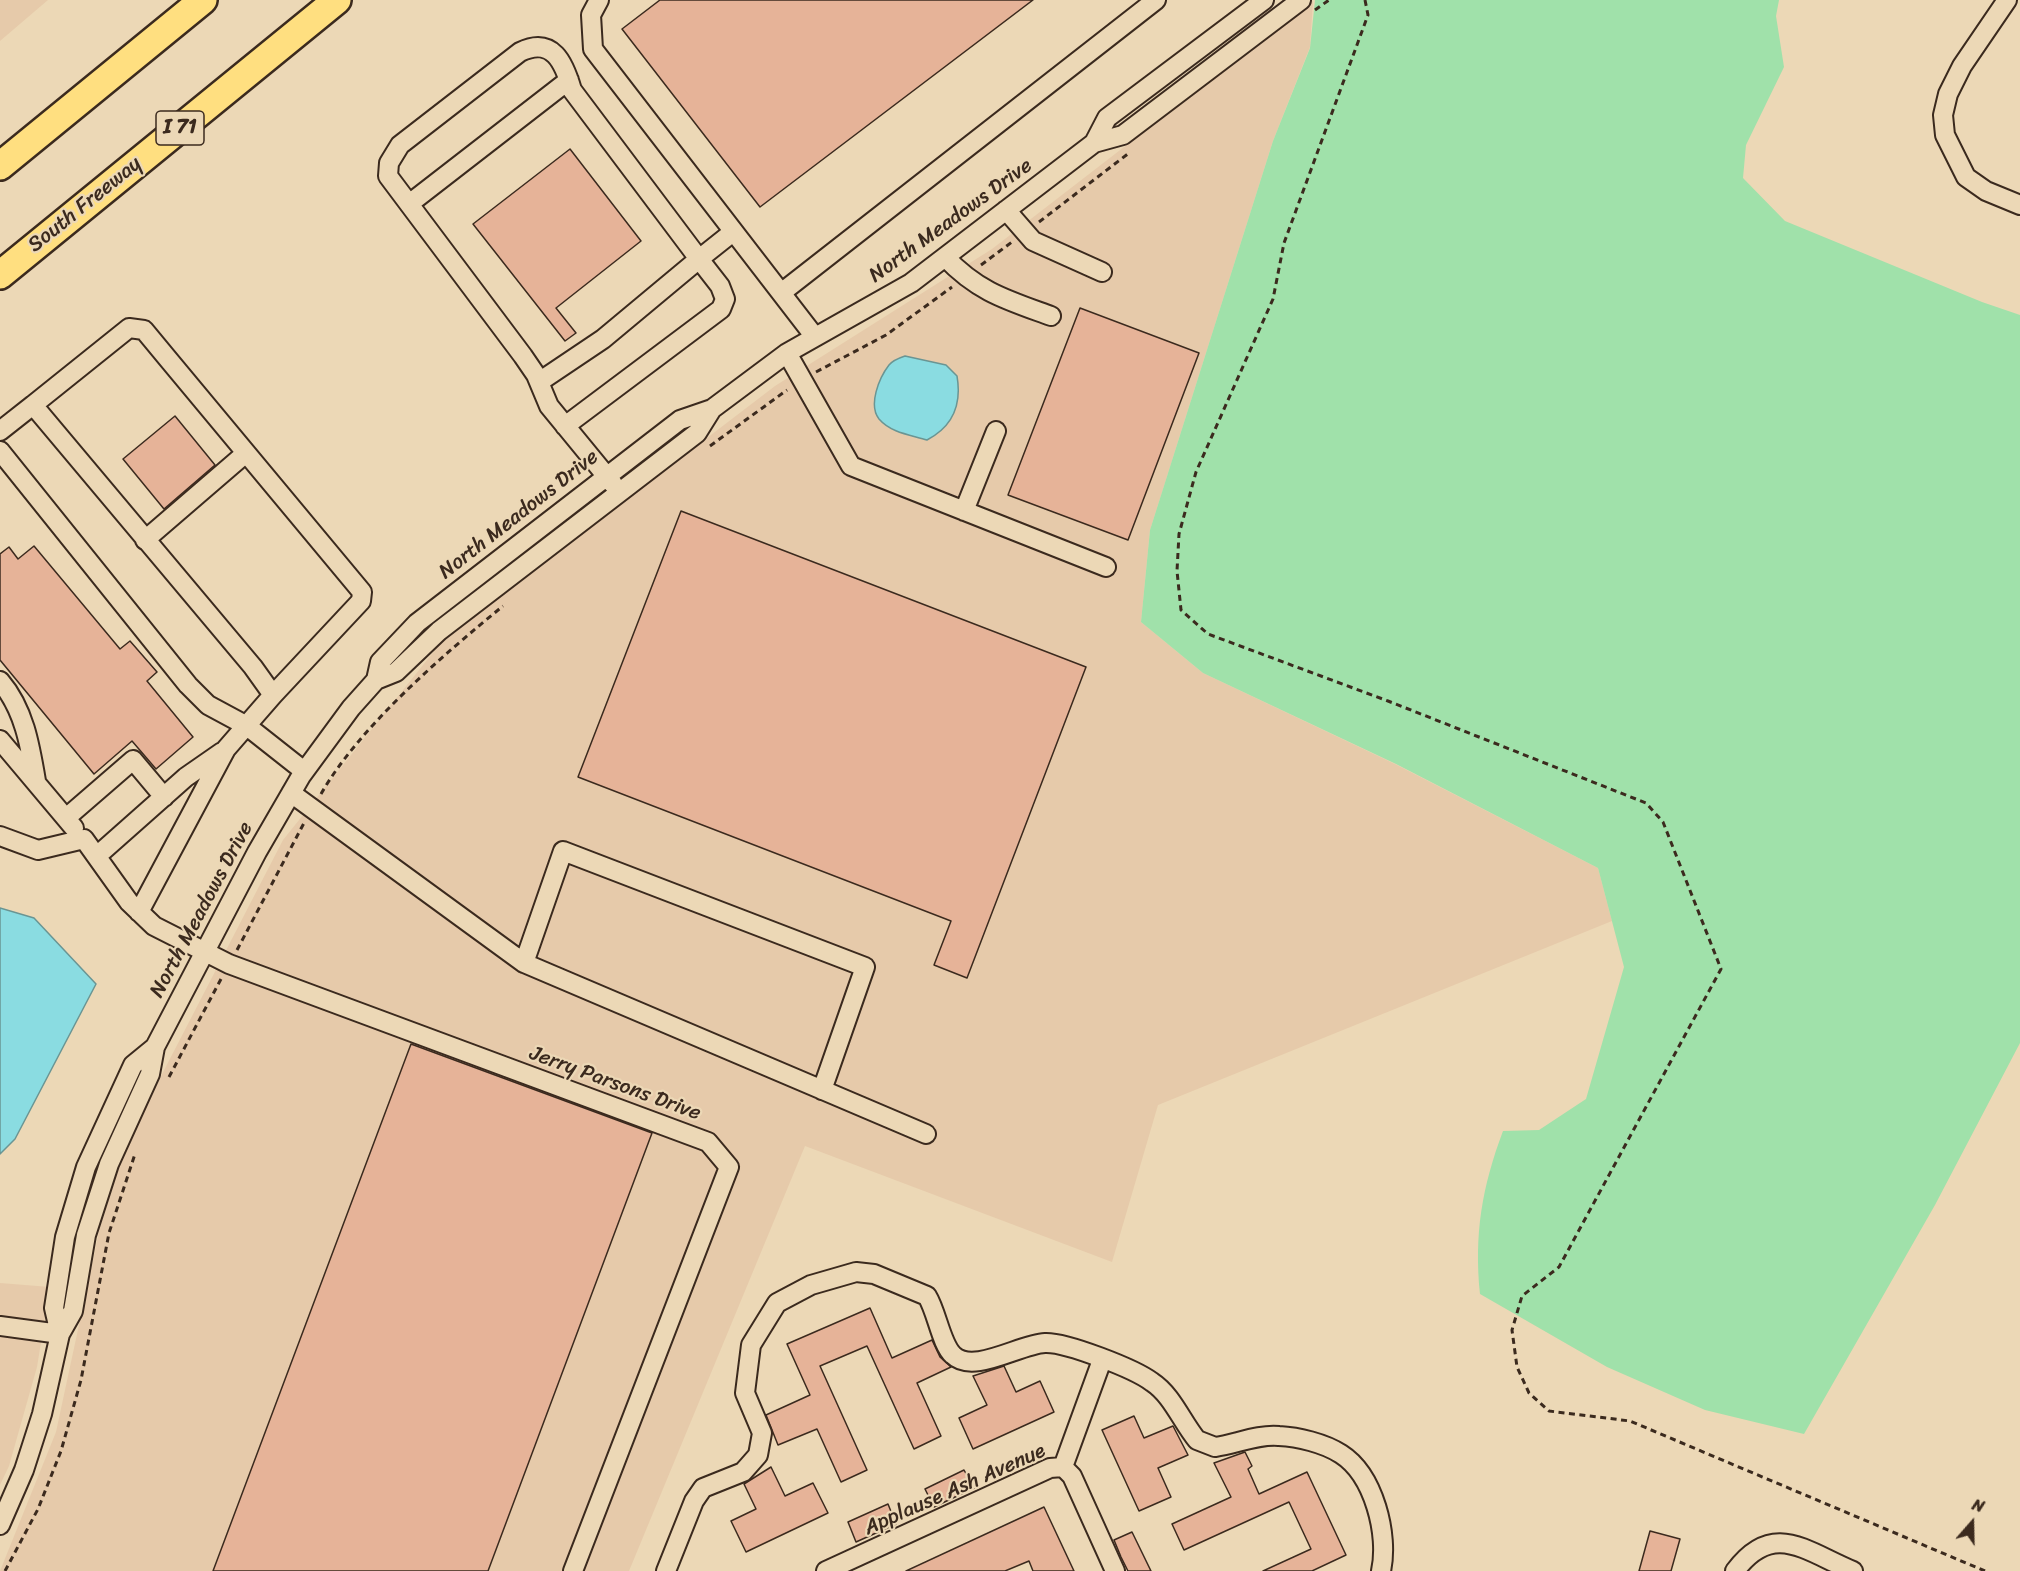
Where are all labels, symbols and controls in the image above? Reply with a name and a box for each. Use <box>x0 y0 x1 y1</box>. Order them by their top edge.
road number: I 71 <box>156 111 204 145</box>
street label: South Freeway <box>23 152 147 258</box>
street label: North Meadows Drive <box>865 153 1037 289</box>
street label: North Meadows Drive <box>434 445 604 585</box>
street label: North Meadows Drive <box>145 818 259 1002</box>
street label: Jerry Parsons Drive <box>526 1041 704 1127</box>
street label: Applause Ash Avenue <box>860 1439 1050 1541</box>
text: N <box>1968 1490 1988 1521</box>
north arrow <box>1942 1493 2002 1553</box>

